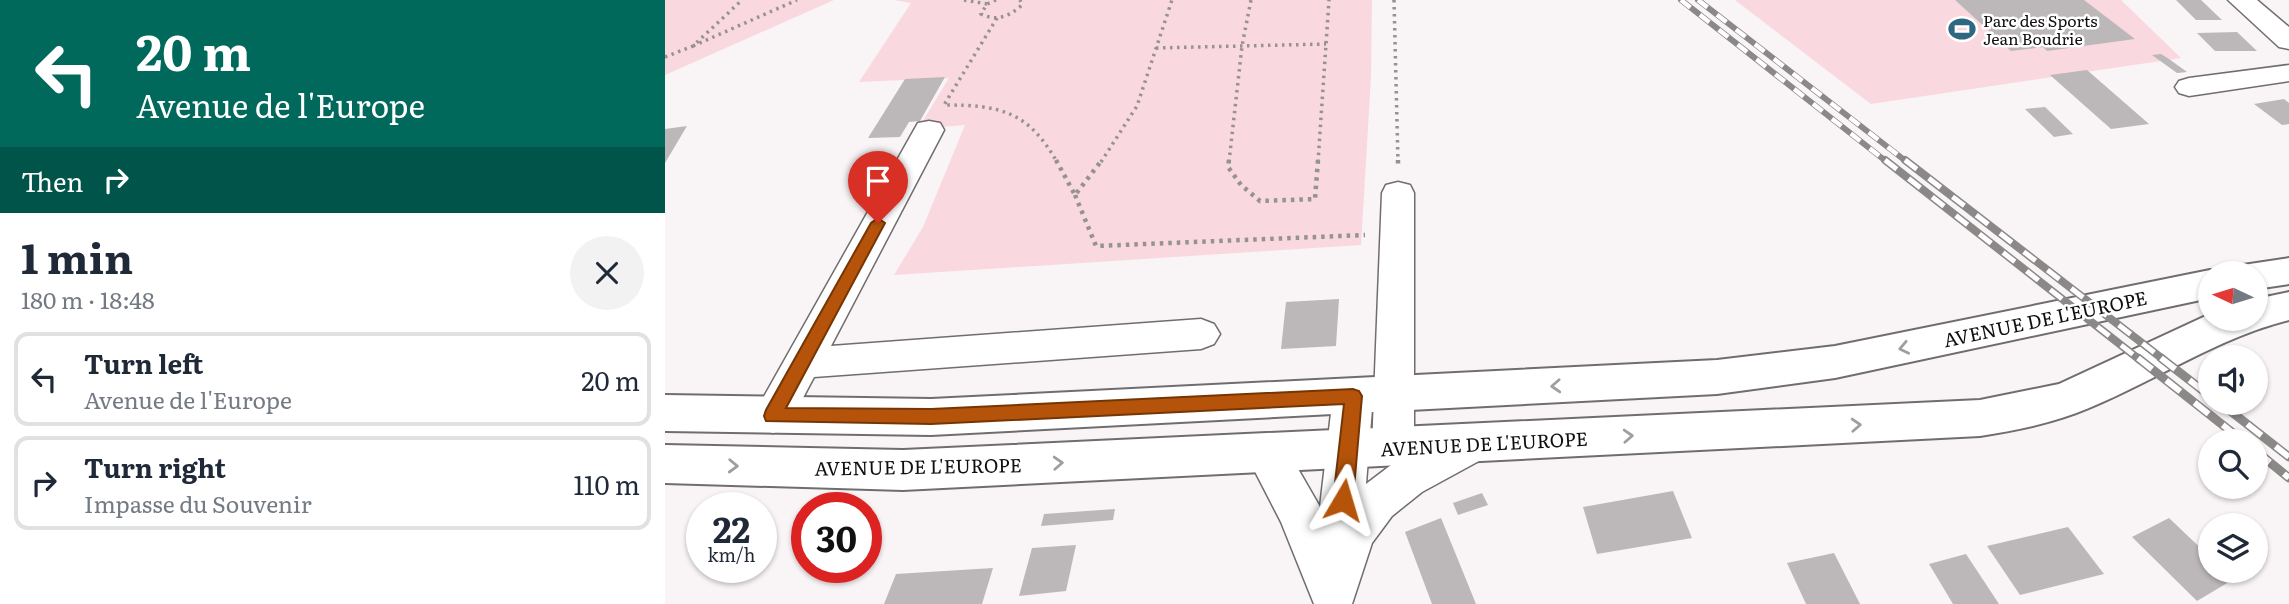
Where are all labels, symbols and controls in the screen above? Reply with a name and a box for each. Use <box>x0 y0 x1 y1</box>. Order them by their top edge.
place label: Parc des Sports Jean Boudrie <box>1983 8 2097 50</box>
text: 20 m <box>136 13 251 86</box>
sports icon: Parc des Sports Jean Boudrie <box>1947 14 1977 44</box>
icon: left <box>21 28 112 119</box>
text: Avenue de l'Europe <box>136 80 425 128</box>
pin <box>848 151 908 223</box>
text: Then <box>21 161 83 200</box>
icon: right <box>97 161 135 199</box>
icon: arrive <box>859 162 897 200</box>
text: 1 min <box>21 225 133 287</box>
button: close <box>570 236 644 310</box>
north arrow <box>2198 261 2268 331</box>
map controls <box>2198 261 2268 583</box>
text: 180 m · 18:48 <box>21 282 155 316</box>
street label: AVENUE DE L'EUROPE <box>1941 283 2149 353</box>
one-way arrow <box>1898 339 1910 354</box>
text: Turn left <box>84 343 203 382</box>
button: sound <box>2198 345 2268 415</box>
icon: left <box>25 360 63 398</box>
text: 20 m <box>581 360 640 399</box>
one-way arrow <box>1551 379 1562 394</box>
text: Avenue de l'Europe <box>84 382 292 416</box>
one-way arrow <box>1850 417 1861 432</box>
street label: AVENUE DE L'EUROPE <box>1380 424 1588 462</box>
one-way arrow <box>1623 428 1634 443</box>
button: search <box>2198 429 2268 499</box>
text: Turn right <box>84 447 226 486</box>
street label: AVENUE DE L'EUROPE <box>814 450 1022 482</box>
one-way arrow <box>1053 455 1064 470</box>
one-way arrow <box>728 458 739 473</box>
position arrow <box>1306 463 1380 537</box>
icon: right <box>25 464 63 502</box>
text: 110 m <box>573 464 640 503</box>
text: Impasse du Souvenir <box>84 486 312 520</box>
speed limit sign: 30 <box>791 492 882 583</box>
text: 22 <box>713 502 750 554</box>
button: layers <box>2198 513 2268 583</box>
text: km/h <box>708 541 755 568</box>

